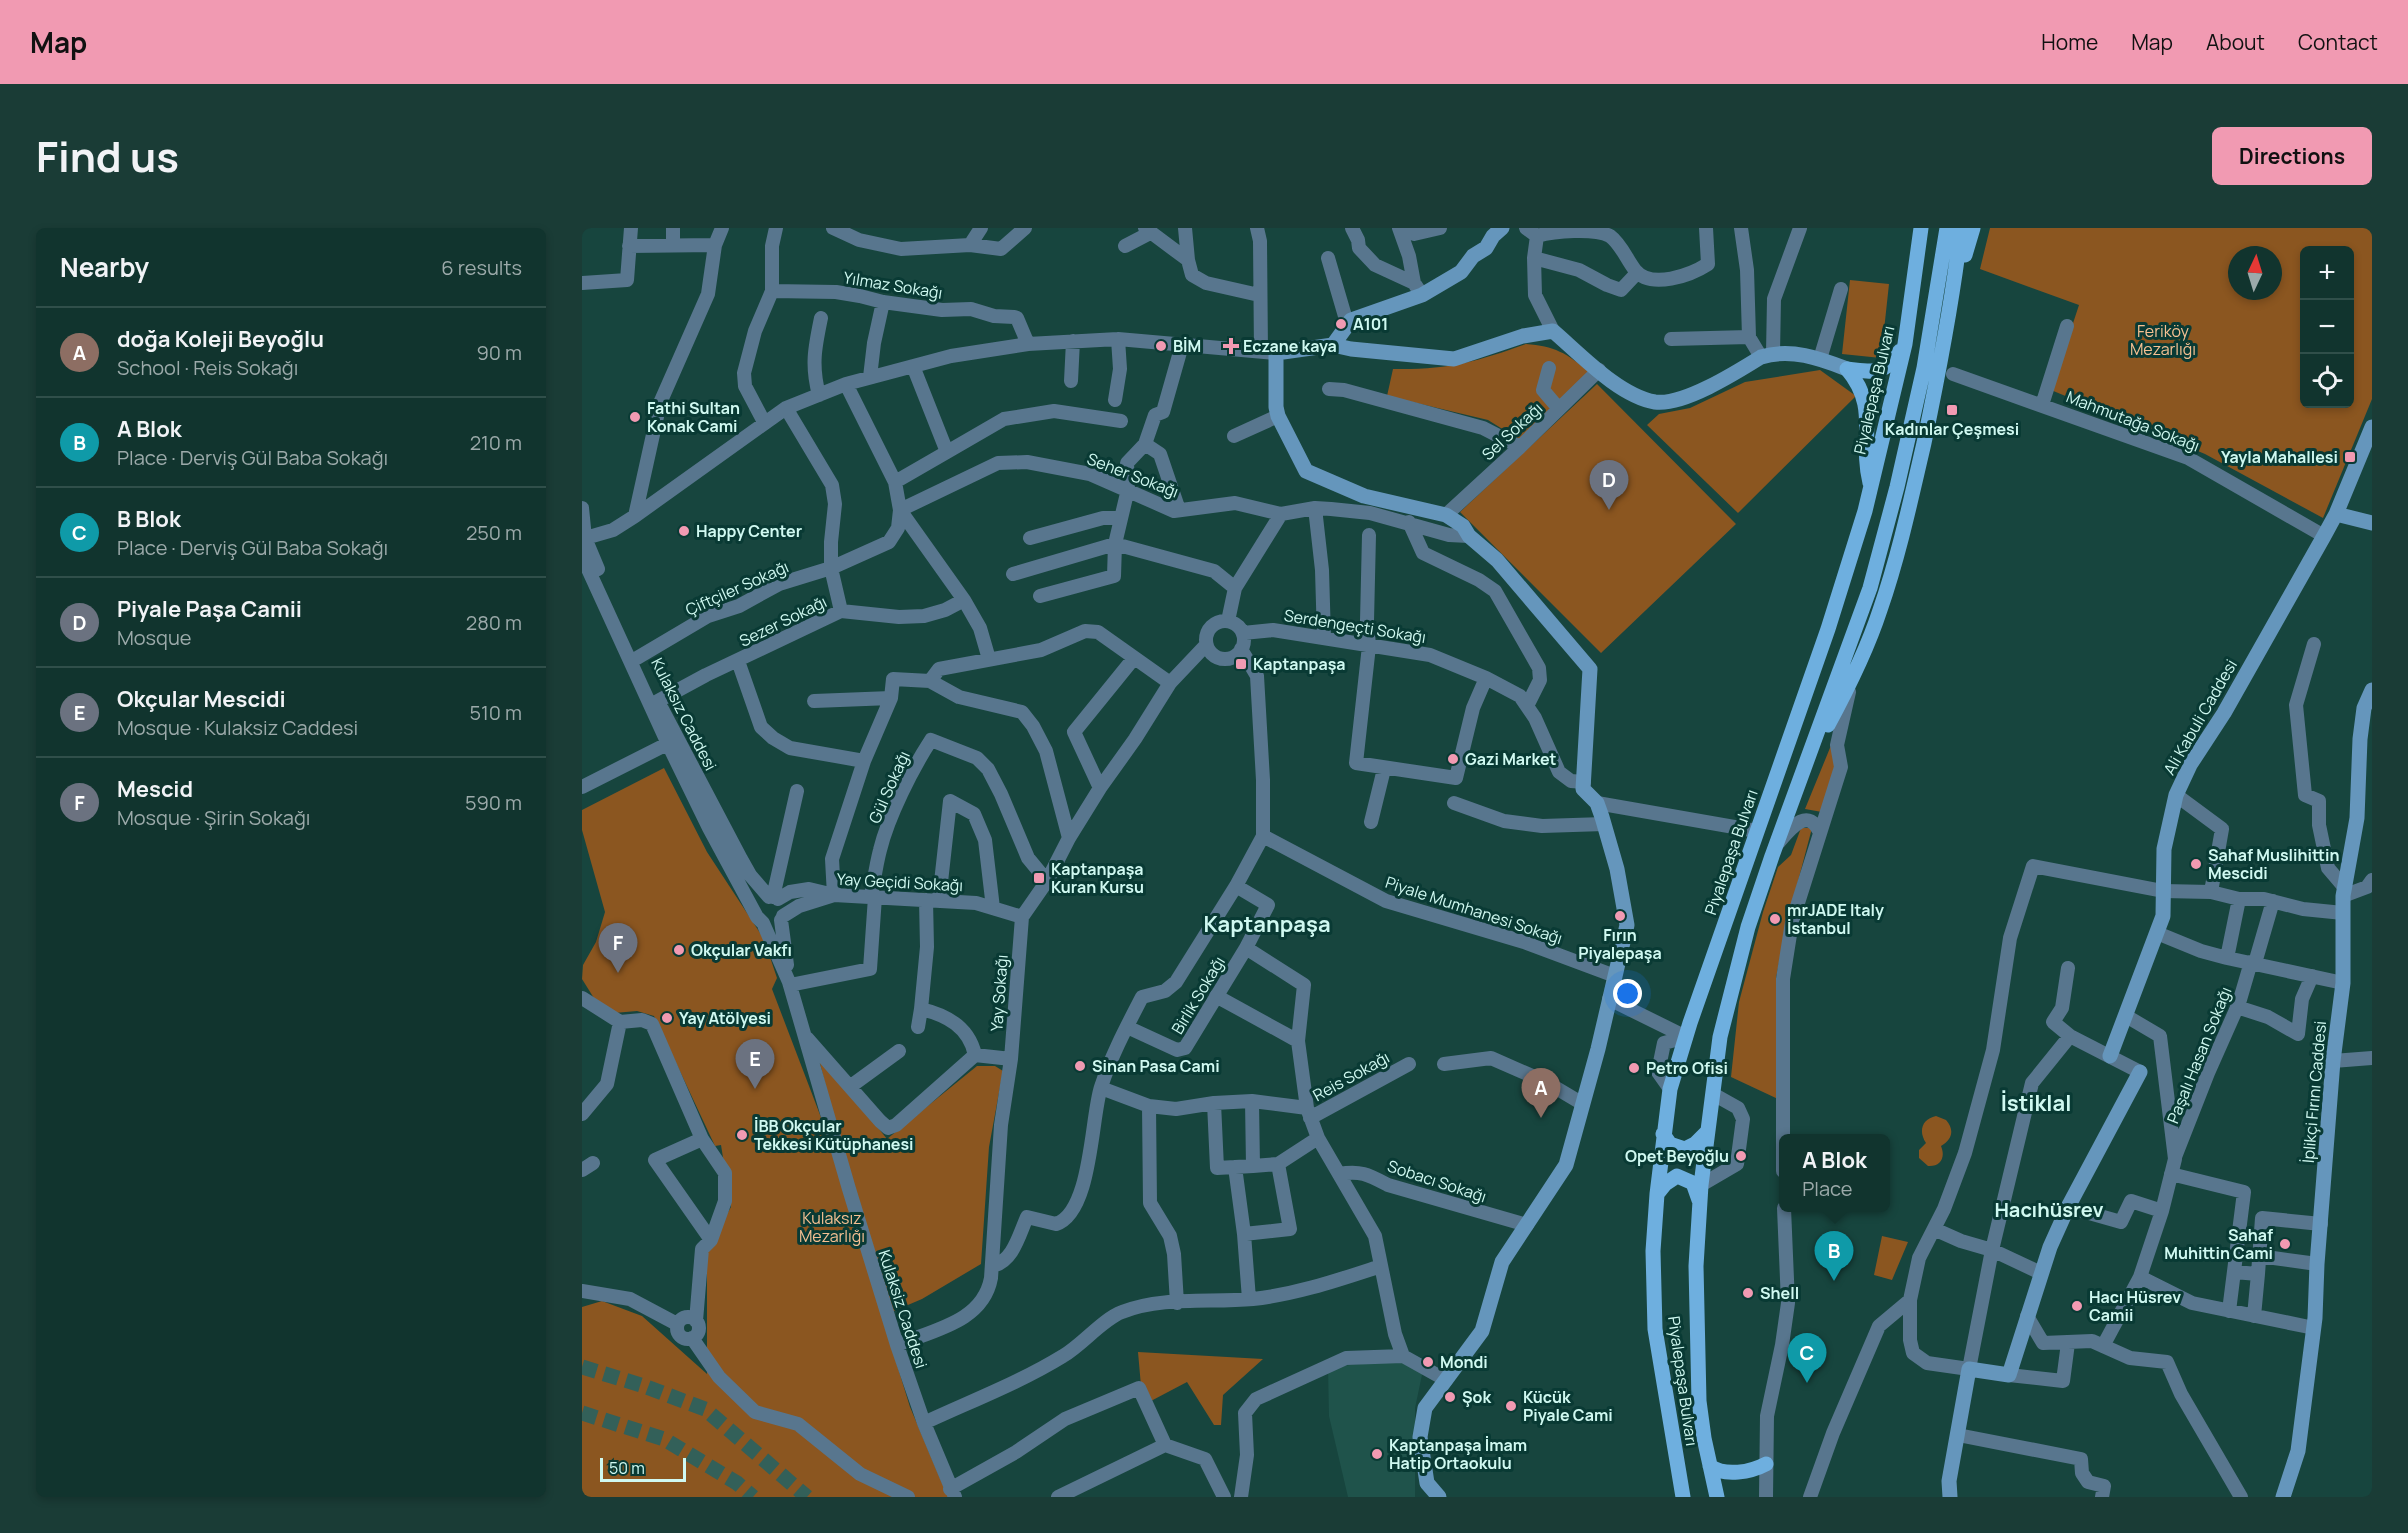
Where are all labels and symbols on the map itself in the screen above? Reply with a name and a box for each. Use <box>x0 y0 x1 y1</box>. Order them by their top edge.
north arrow <box>2228 246 2282 300</box>
street label: Yılmaz Sokağı <box>842 266 944 304</box>
place label: A101 <box>1353 313 1388 335</box>
marker: A101 <box>1334 317 1348 331</box>
park label: Feriköy Mezarlığı <box>2130 320 2196 360</box>
street label: Piyalepaşa Bulvarı <box>1849 324 1899 456</box>
place label: BİM <box>1173 335 1201 357</box>
place label: Eczane kaya <box>1243 335 1337 357</box>
marker: BİM <box>1154 339 1168 353</box>
marker: Eczane kaya <box>1224 339 1238 353</box>
street label: Mahmutağa Sokağı <box>2063 385 2203 457</box>
place label: Fathi Sultan Konak Cami <box>647 397 740 437</box>
street label: Sel Sokağı <box>1477 397 1547 465</box>
marker: Kadınlar Çeşmesi <box>1945 403 1959 417</box>
marker: Fathi Sultan Konak Cami <box>628 410 642 424</box>
place label: Kadınlar Çeşmesi <box>1885 418 2019 440</box>
place label: Yayla Mahallesi <box>2221 446 2338 468</box>
street label: Seher Sokağı <box>1084 447 1182 503</box>
marker: Yayla Mahallesi <box>2343 450 2357 464</box>
pin: D <box>1590 460 1628 510</box>
place label: Happy Center <box>696 520 802 542</box>
marker: Happy Center <box>677 524 691 538</box>
street label: Çiftçiler Sokağı <box>682 555 792 621</box>
street label: Sezer Sokağı <box>736 590 830 652</box>
street label: Serdengeçti Sokağı <box>1283 604 1427 648</box>
place label: Kaptanpaşa <box>1253 653 1346 675</box>
street label: Kulaksız Caddesi <box>646 654 722 774</box>
street label: Ali Kabuli Caddesi <box>2158 655 2242 779</box>
marker: Kaptanpaşa <box>1234 657 1248 671</box>
street label: Gül Sokağı <box>863 747 915 827</box>
place label: Gazi Market <box>1465 748 1557 770</box>
marker: Gazi Market <box>1446 752 1460 766</box>
street label: Piyalepaşa Bulvarı <box>1699 786 1763 918</box>
place label: Sahaf Muslihittin Mescidi <box>2208 844 2339 884</box>
marker: Sahaf Muslihittin Mescidi <box>2189 857 2203 871</box>
place label: Kaptanpaşa Kuran Kursu <box>1051 858 1144 898</box>
street label: Yay Geçidi Sokağı <box>836 868 964 896</box>
marker: Kaptanpaşa Kuran Kursu <box>1032 871 1046 885</box>
street label: Piyale Mumhanesi Sokağı <box>1383 871 1565 949</box>
place label: mrJADE Italy İstanbul <box>1787 899 1884 939</box>
district label: Kaptanpaşa <box>1203 909 1331 939</box>
marker: Fırın Piyalepaşa <box>1613 909 1627 923</box>
marker: mrJADE Italy İstanbul <box>1768 912 1782 926</box>
pin: F <box>598 924 638 973</box>
place label: Fırın Piyalepaşa <box>1578 924 1662 964</box>
place label: Okçular Vakfı <box>691 939 792 961</box>
marker: Okçular Vakfı <box>672 943 686 957</box>
street label: Birlik Sokağı <box>1166 952 1230 1038</box>
street label: Yay Sokağı <box>985 954 1013 1032</box>
your location <box>1613 979 1642 1008</box>
street label: Paşalı Hasan Sokağı <box>2162 983 2236 1127</box>
place label: Yay Atölyesi <box>679 1007 771 1029</box>
marker: Yay Atölyesi <box>660 1011 674 1025</box>
street label: İplikçi Fırını Caddesi <box>2297 1020 2331 1164</box>
pin: E <box>736 1040 774 1089</box>
street label: Reis Sokağı <box>1309 1046 1393 1106</box>
place label: Sinan Pasa Cami <box>1092 1055 1220 1077</box>
place label: Petro Ofisi <box>1646 1057 1728 1079</box>
marker: Sinan Pasa Cami <box>1073 1059 1087 1073</box>
marker: Petro Ofisi <box>1627 1061 1641 1075</box>
pin: A <box>1522 1068 1560 1118</box>
district label: İstiklal <box>2001 1088 2071 1118</box>
place label: İBB Okçular Tekkesi Kütüphanesi <box>754 1115 914 1155</box>
marker: İBB Okçular Tekkesi Kütüphanesi <box>735 1128 749 1142</box>
place label: Opet Beyoğlu <box>1625 1145 1729 1167</box>
marker: Opet Beyoğlu <box>1734 1149 1748 1163</box>
street label: Sobacı Sokağı <box>1385 1155 1489 1207</box>
district label: Hacıhüsrev <box>1994 1196 2104 1223</box>
park label: Kulaksız Mezarlığı <box>799 1207 865 1247</box>
place label: Sahaf Muhittin Cami <box>2164 1224 2273 1264</box>
pin: B <box>1814 1232 1854 1281</box>
marker: Sahaf Muhittin Cami <box>2278 1237 2292 1251</box>
street label: Kulaksiz Caddesi <box>873 1247 933 1371</box>
place label: Shell <box>1760 1282 1799 1304</box>
marker: Shell <box>1741 1286 1755 1300</box>
place label: Hacı Hüsrev Camii <box>2089 1286 2181 1326</box>
marker: Hacı Hüsrev Camii <box>2070 1299 2084 1313</box>
street label: Piyalepaşa Bulvarı <box>1663 1315 1703 1447</box>
pin: C <box>1788 1334 1826 1383</box>
place label: Mondi <box>1440 1351 1488 1373</box>
marker: Mondi <box>1421 1355 1435 1369</box>
place label: Şok <box>1462 1386 1491 1408</box>
place label: Kücük Piyale Cami <box>1523 1386 1613 1426</box>
marker: Şok <box>1443 1390 1457 1404</box>
marker: Kücük Piyale Cami <box>1504 1399 1518 1413</box>
place label: Kaptanpaşa İmam Hatip Ortaokulu <box>1389 1434 1527 1474</box>
marker: Kaptanpaşa İmam Hatip Ortaokulu <box>1370 1447 1384 1461</box>
scale bar <box>600 1455 686 1482</box>

